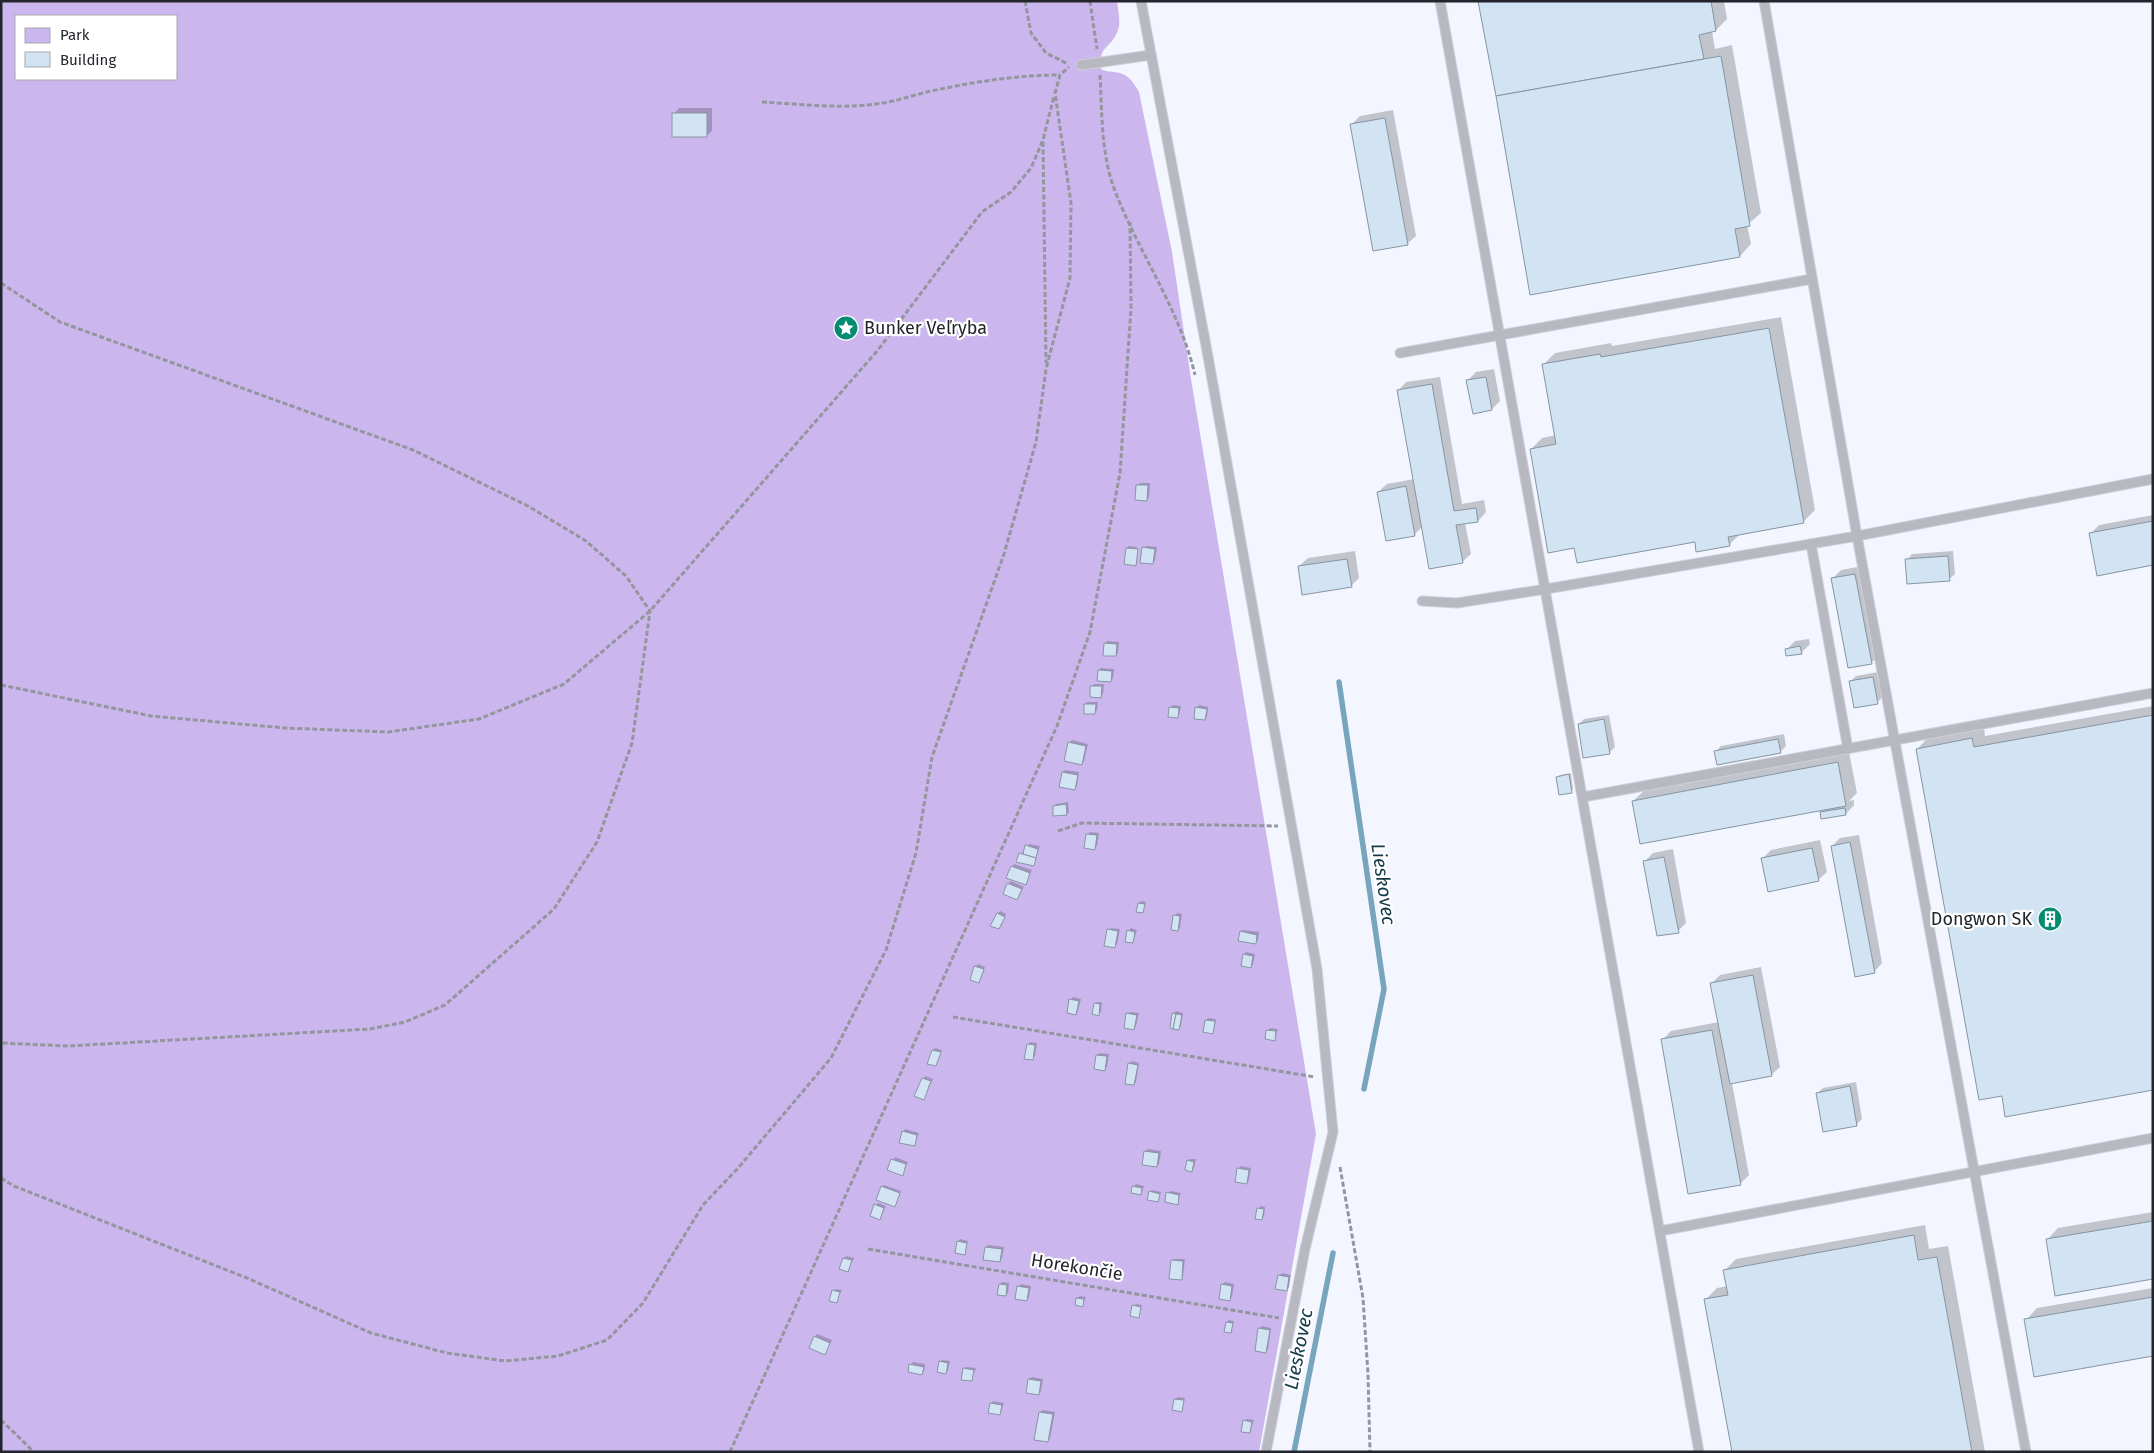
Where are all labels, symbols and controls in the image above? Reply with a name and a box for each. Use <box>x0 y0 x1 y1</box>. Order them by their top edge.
legend <box>15 15 178 80</box>
text: Park <box>60 26 90 44</box>
text: Building <box>60 51 116 69</box>
place icon: Bunker Veľryba <box>833 315 859 341</box>
place label: Bunker Veľryba <box>864 317 987 339</box>
water label: Lieskovec <box>1366 842 1401 926</box>
building icon: Dongwon SK <box>2037 906 2063 932</box>
place label: Dongwon SK <box>1931 908 2032 930</box>
street label: Horekončie <box>1030 1249 1124 1285</box>
water label: Lieskovec <box>1279 1306 1318 1392</box>

